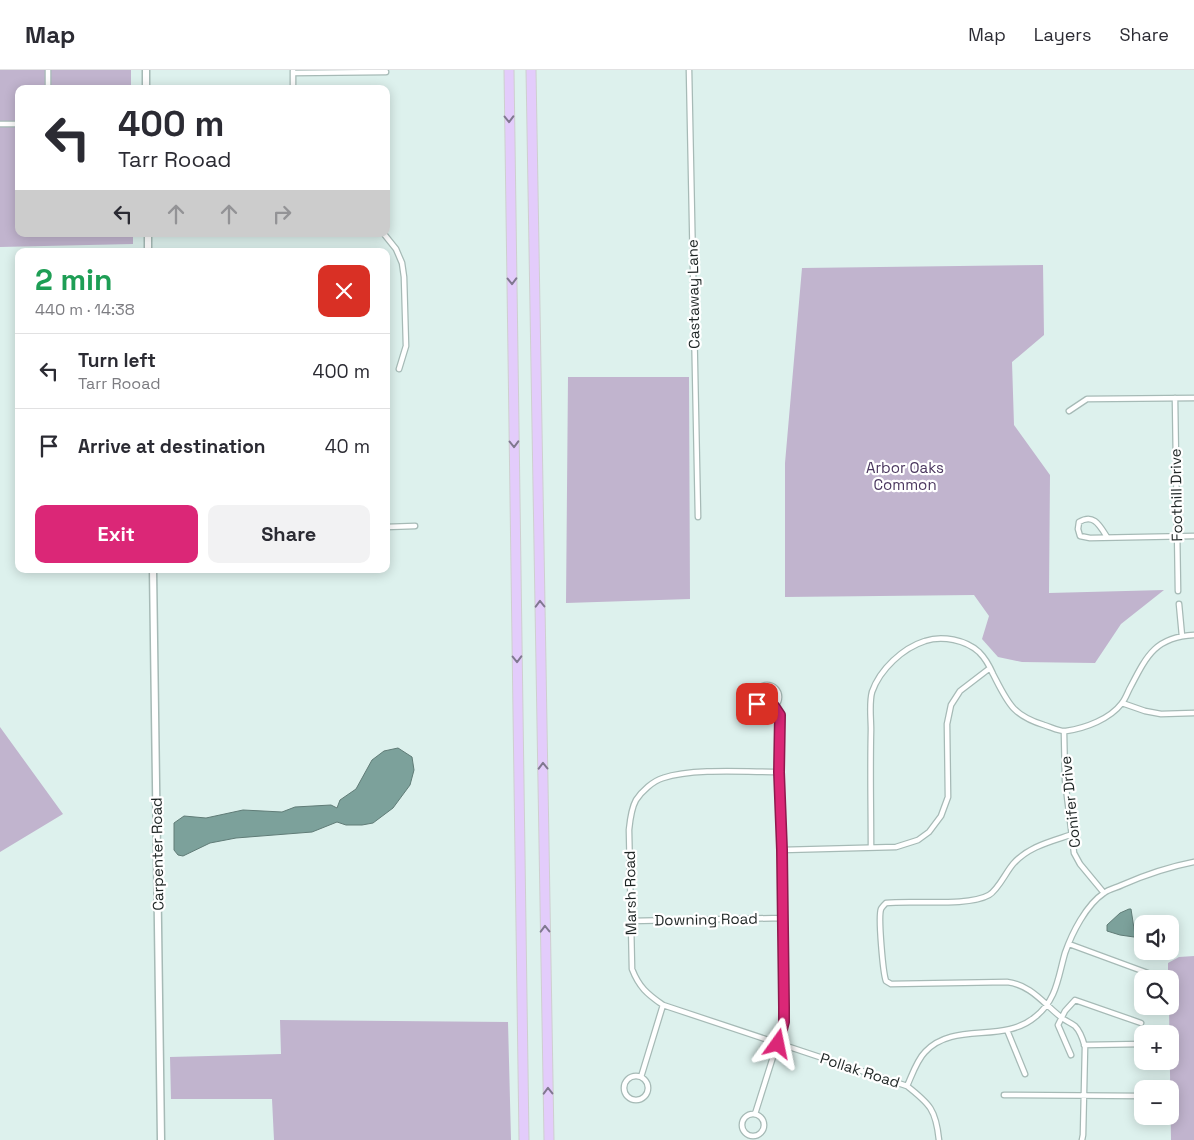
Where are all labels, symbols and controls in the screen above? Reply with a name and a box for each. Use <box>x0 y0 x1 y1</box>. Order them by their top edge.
text: Map <box>25 19 75 50</box>
text: Map <box>968 23 1006 46</box>
text: Layers <box>1034 23 1091 46</box>
text: Share <box>1119 23 1169 46</box>
text: 400 m <box>118 102 224 146</box>
icon: left <box>35 105 100 170</box>
one-way arrow <box>504 115 514 123</box>
text: Tarr Rooad <box>118 145 232 173</box>
icon: left <box>109 200 137 228</box>
icon: ahead <box>162 200 190 228</box>
icon: ahead <box>215 200 243 228</box>
icon: right <box>268 200 296 228</box>
street label: Castaway Lane <box>683 239 703 349</box>
text: 2 min <box>35 260 113 299</box>
button: close <box>318 265 370 317</box>
one-way arrow <box>506 277 517 285</box>
text: 440 m · 14:38 <box>35 299 135 320</box>
text: Turn left <box>78 348 156 373</box>
icon: left <box>35 357 63 385</box>
text: 400 m <box>313 359 370 384</box>
text: Tarr Rooad <box>78 373 161 394</box>
icon: arrive <box>35 432 63 460</box>
text: Arrive at destination <box>78 434 266 459</box>
text: 40 m <box>325 434 370 459</box>
one-way arrow <box>509 440 519 448</box>
street label: Foothill Drive <box>1166 448 1186 542</box>
park label: Arbor Oaks Common <box>866 458 944 494</box>
button: Exit <box>35 505 198 563</box>
button: Share <box>208 505 370 563</box>
one-way arrow <box>535 600 545 608</box>
one-way arrow <box>512 655 522 663</box>
pin <box>736 683 778 725</box>
icon: arrive <box>743 690 771 718</box>
street label: Conifer Drive <box>1056 755 1084 849</box>
one-way arrow <box>538 762 548 770</box>
street label: Carpenter Road <box>147 797 167 911</box>
street label: Marsh Road <box>620 850 640 936</box>
street label: Downing Road <box>654 909 758 929</box>
map controls <box>1134 915 1179 1125</box>
button: sound <box>1134 915 1179 960</box>
one-way arrow <box>540 925 550 932</box>
button: search <box>1134 970 1179 1015</box>
position arrow <box>751 1017 803 1069</box>
button: + <box>1134 1025 1179 1070</box>
street label: Pollak Road <box>818 1048 902 1092</box>
button: − <box>1134 1080 1179 1125</box>
one-way arrow <box>543 1087 553 1095</box>

